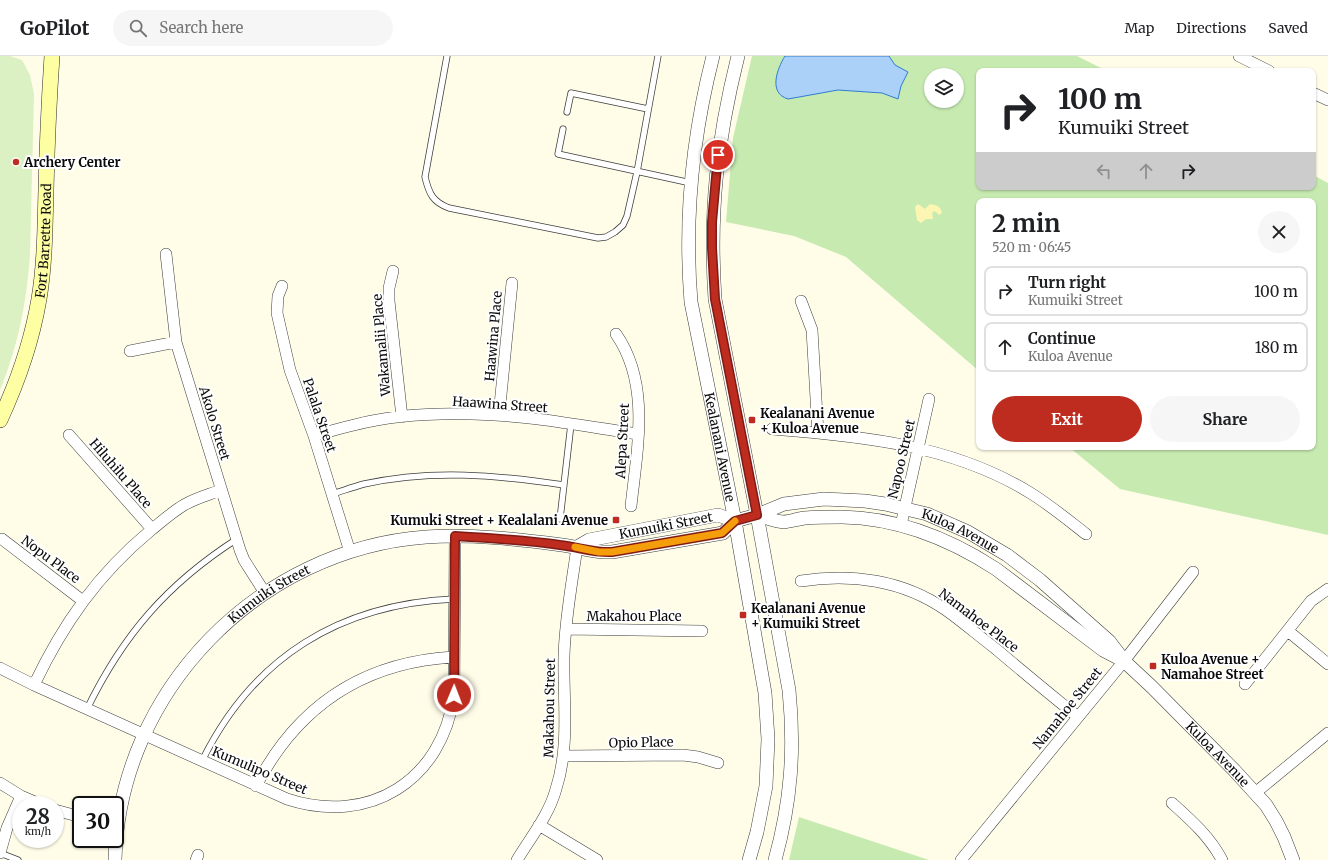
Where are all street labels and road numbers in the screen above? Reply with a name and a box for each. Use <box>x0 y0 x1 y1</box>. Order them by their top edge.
street label: Fort Barrette Road <box>31 183 55 299</box>
street label: Haawina Place <box>481 290 506 382</box>
street label: Wakamalii Place <box>369 293 395 398</box>
street label: Palala Street <box>299 376 340 455</box>
street label: Akolo Street <box>195 383 234 462</box>
street label: Kealanani Avenue <box>700 391 739 503</box>
street label: Haawina Street <box>452 393 548 416</box>
street label: Alepa Street <box>612 403 633 480</box>
street label: Napoo Street <box>884 418 919 500</box>
street label: Hiluhilu Place <box>86 435 156 512</box>
street label: Kuloa Avenue <box>920 505 1002 558</box>
street label: Kumuiki Street <box>618 508 714 543</box>
street label: Nopu Place <box>18 532 84 587</box>
street label: Kumuiki Street <box>225 561 313 627</box>
street label: Namahoe Place <box>935 585 1022 656</box>
street label: Makahou Place <box>587 608 682 625</box>
street label: Makahou Street <box>540 658 559 758</box>
street label: Namahoe Street <box>1029 664 1106 753</box>
street label: Kuloa Avenue <box>1182 718 1253 791</box>
street label: Opio Place <box>608 733 674 752</box>
street label: Kumulipo Street <box>210 743 310 798</box>

